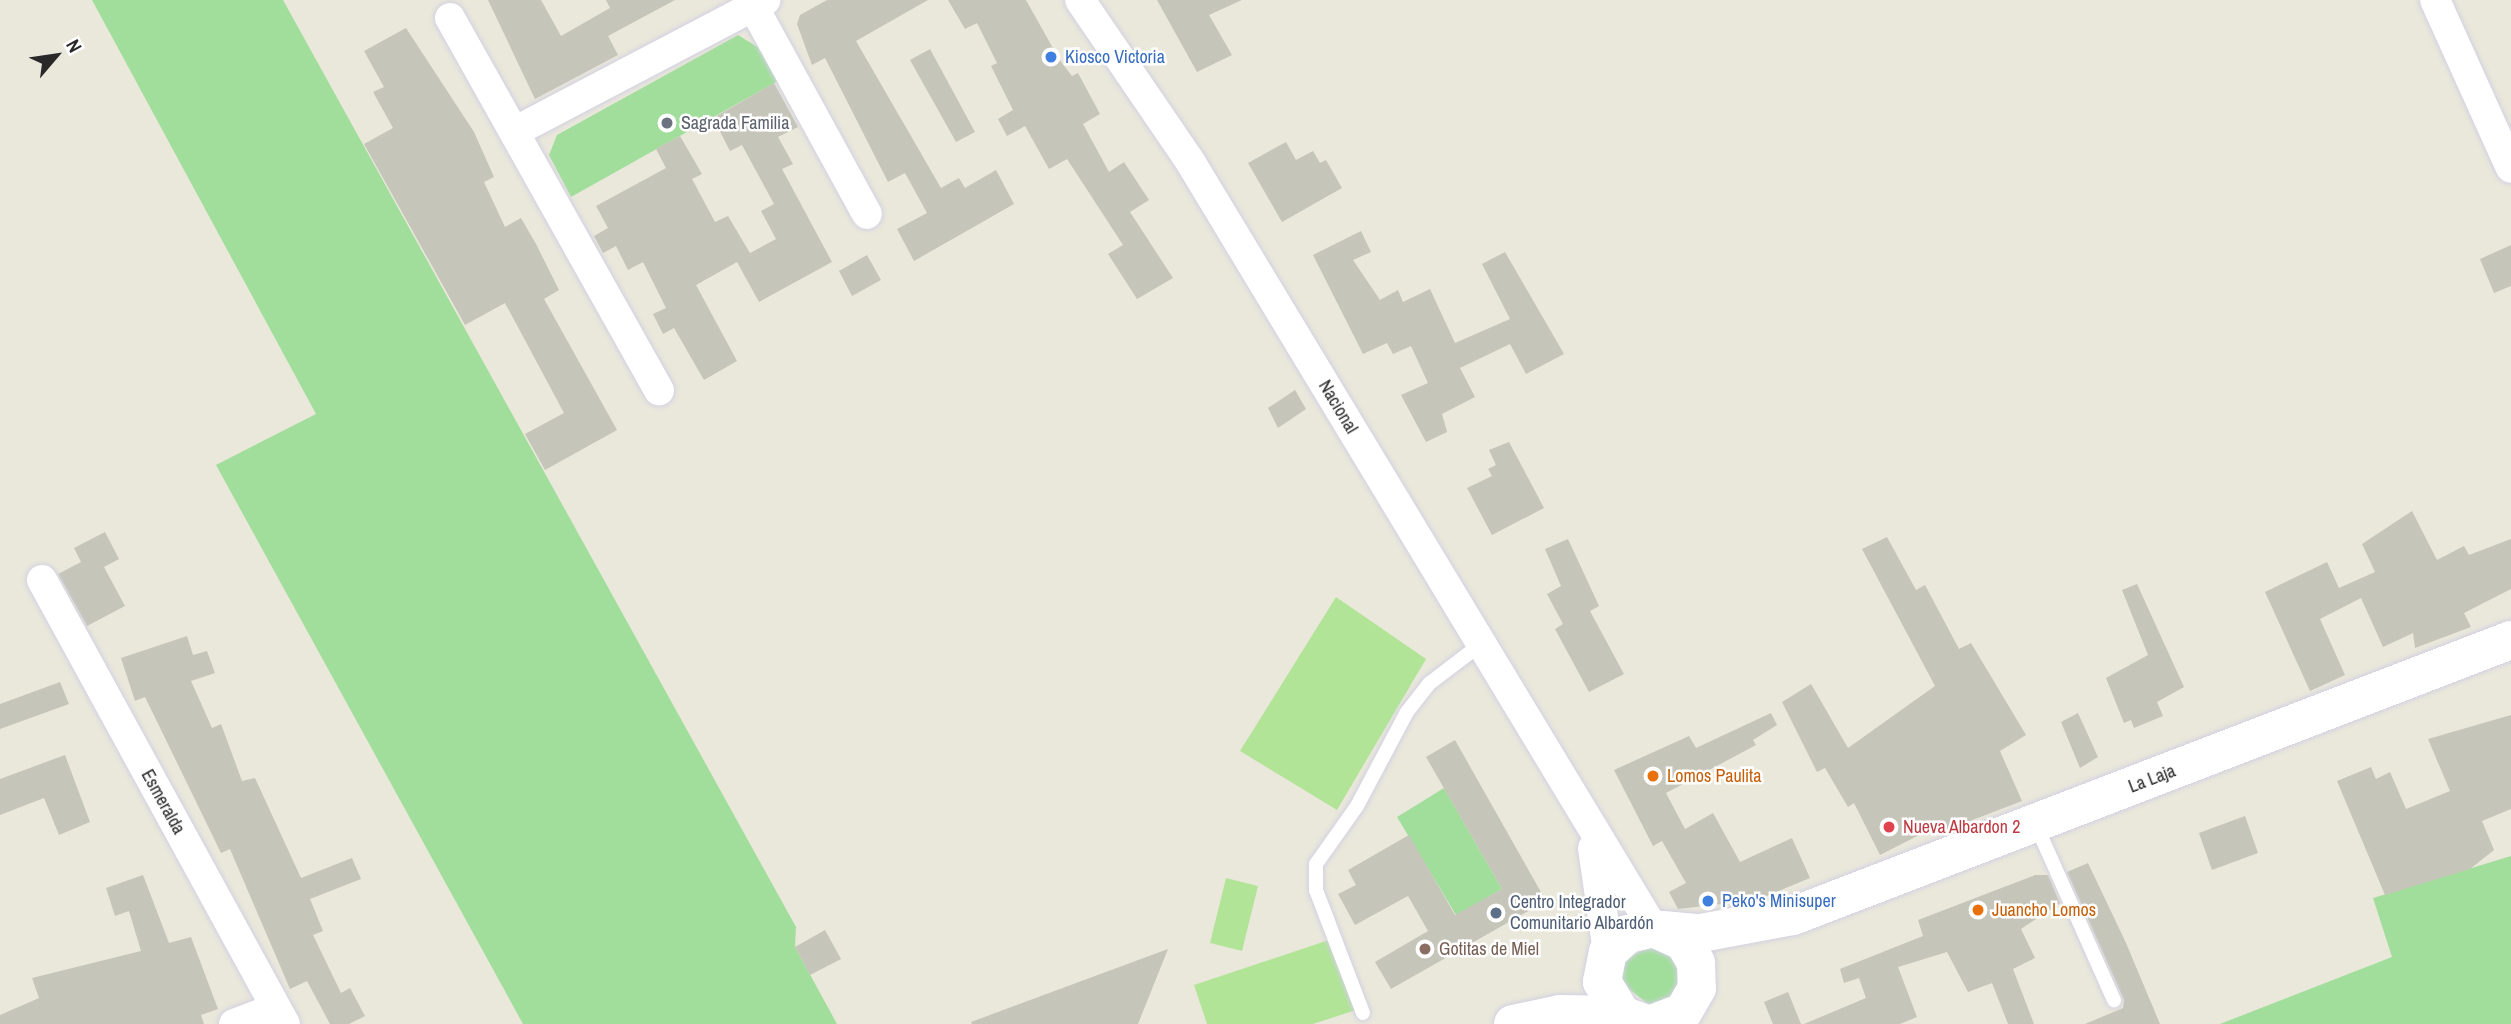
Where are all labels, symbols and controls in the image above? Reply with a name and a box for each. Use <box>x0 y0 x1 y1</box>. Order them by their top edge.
north arrow <box>21 21 91 91</box>
text: N <box>60 35 88 57</box>
place label: Kiosco Victoria <box>1065 46 1165 68</box>
marker: Kiosco Victoria <box>1043 49 1059 65</box>
place label: Sagrada Familia <box>681 112 789 134</box>
marker: Sagrada Familia <box>659 115 675 131</box>
street label: Nacional <box>1314 376 1362 438</box>
street label: La Laja <box>2126 760 2178 798</box>
place label: Lomos Paulita <box>1667 765 1761 787</box>
street label: Esmeralda <box>136 766 190 838</box>
marker: Lomos Paulita <box>1645 768 1661 784</box>
place label: Nueva Albardon 2 <box>1903 816 2021 838</box>
marker: Nueva Albardon 2 <box>1881 819 1897 835</box>
place label: Peko's Minisuper <box>1722 890 1836 912</box>
place label: Centro Integrador Comunitario Albardón <box>1510 892 1654 934</box>
marker: Peko's Minisuper <box>1700 893 1716 909</box>
place label: Juancho Lomos <box>1992 899 2096 921</box>
marker: Juancho Lomos <box>1970 902 1986 918</box>
marker: Centro Integrador Comunitario Albardón <box>1488 905 1504 921</box>
place label: Gotitas de Miel <box>1439 938 1539 960</box>
marker: Gotitas de Miel <box>1417 941 1433 957</box>

